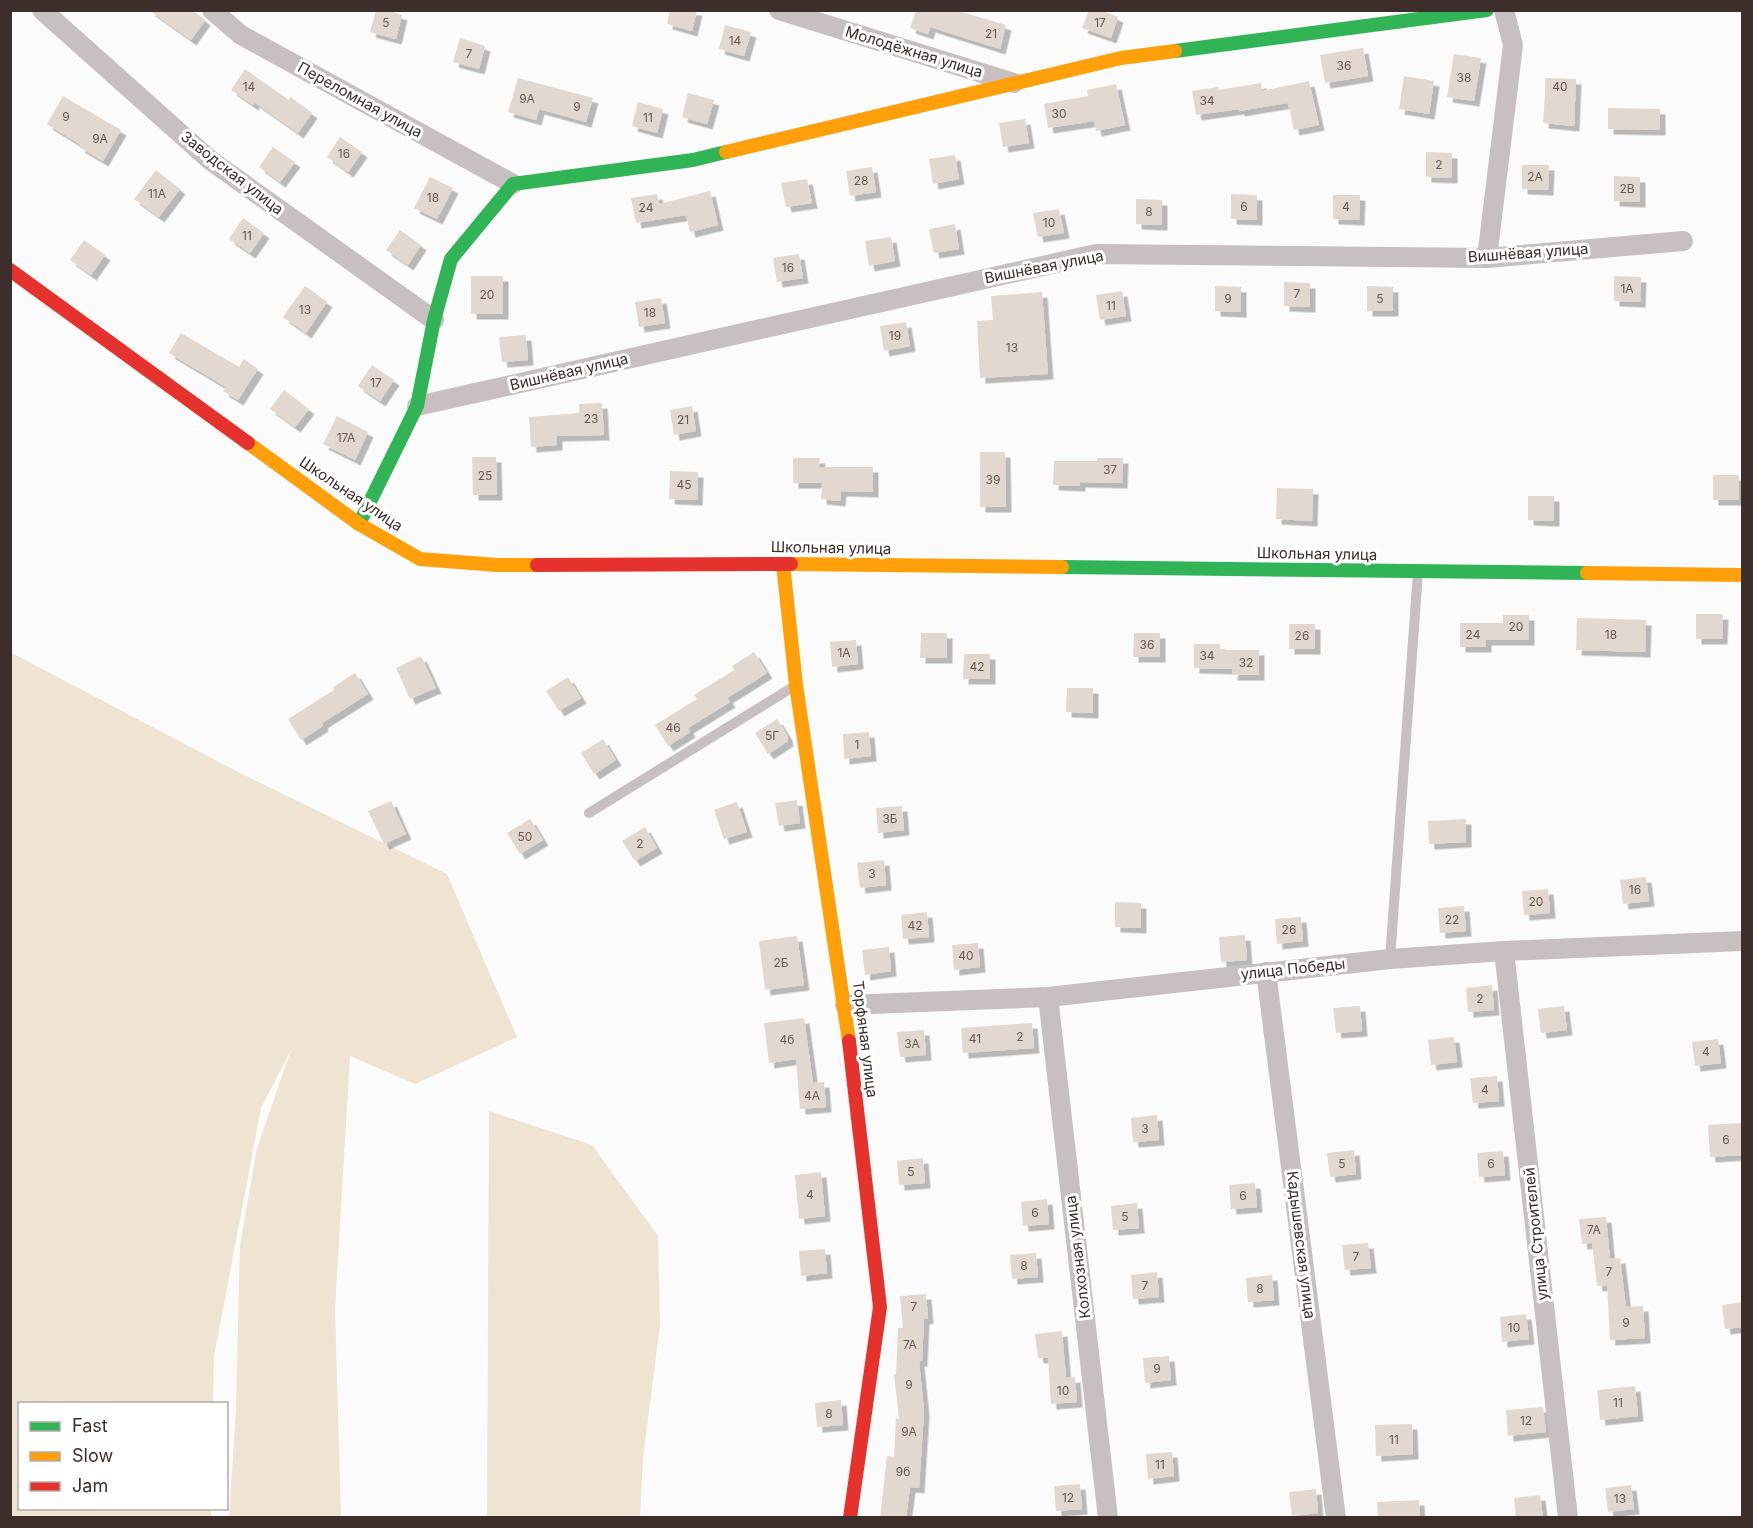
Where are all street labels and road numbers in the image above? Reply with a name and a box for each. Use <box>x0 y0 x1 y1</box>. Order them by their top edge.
street label: Молодёжная улица <box>843 22 985 81</box>
street label: Переломная улица <box>295 57 426 142</box>
street label: Заводская улица <box>177 127 287 219</box>
street label: Вишнёвая улица <box>1467 239 1589 266</box>
street label: Вишнёвая улица <box>983 246 1105 287</box>
street label: Вишнёвая улица <box>508 349 630 394</box>
street label: Школьная улица <box>296 452 407 535</box>
street label: Школьная улица <box>771 537 891 558</box>
street label: Школьная улица <box>1257 543 1377 564</box>
street label: улица Победы <box>1240 954 1346 983</box>
street label: Торфяная улица <box>849 979 882 1099</box>
street label: улица Строителей <box>1519 1167 1552 1302</box>
street label: Кадышевская улица <box>1283 1170 1320 1320</box>
street label: Колхозная улица <box>1061 1194 1094 1320</box>

